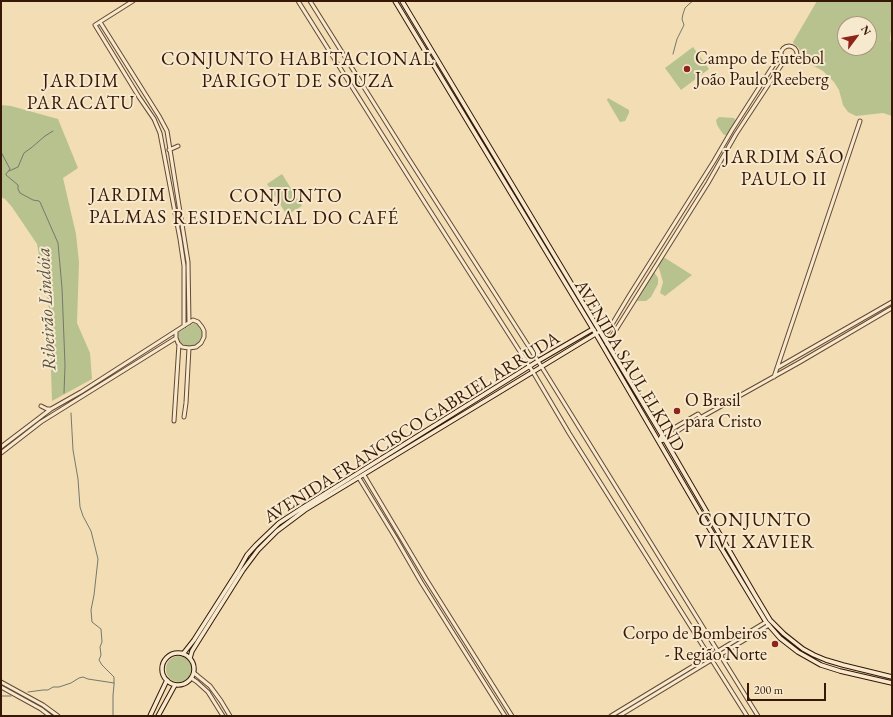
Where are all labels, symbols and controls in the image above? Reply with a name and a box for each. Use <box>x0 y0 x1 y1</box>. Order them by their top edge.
north arrow <box>837 16 877 56</box>
text: N <box>858 23 875 38</box>
place label: Campo de Futebol João Paulo Reeberg <box>695 48 829 90</box>
district label: CONJUNTO HABITACIONAL PARIGOT DE SOUZA <box>161 49 435 93</box>
marker: Campo de Futebol João Paulo Reeberg <box>682 64 692 74</box>
district label: JARDIM PARACATU <box>27 71 135 115</box>
district label: JARDIM SÃO PAULO II <box>724 147 844 191</box>
district label: JARDIM PALMAS <box>89 185 167 229</box>
district label: CONJUNTO RESIDENCIAL DO CAFÉ <box>173 186 399 230</box>
water label: Ribeirão Lindóia <box>32 247 62 371</box>
street label: AVENIDA SAUL ELKIND <box>569 276 689 456</box>
street label: AVENIDA FRANCISCO GABRIEL ARRUDA <box>260 327 564 529</box>
place label: O Brasil para Cristo <box>685 390 762 432</box>
marker: O Brasil para Cristo <box>672 406 682 416</box>
district label: CONJUNTO VIVI XAVIER <box>695 510 815 554</box>
place label: Corpo de Bombeiros - Região Norte <box>623 623 767 666</box>
marker: Corpo de Bombeiros - Região Norte <box>770 639 780 649</box>
scale bar <box>749 675 828 701</box>
text: 200 m <box>754 682 783 698</box>

